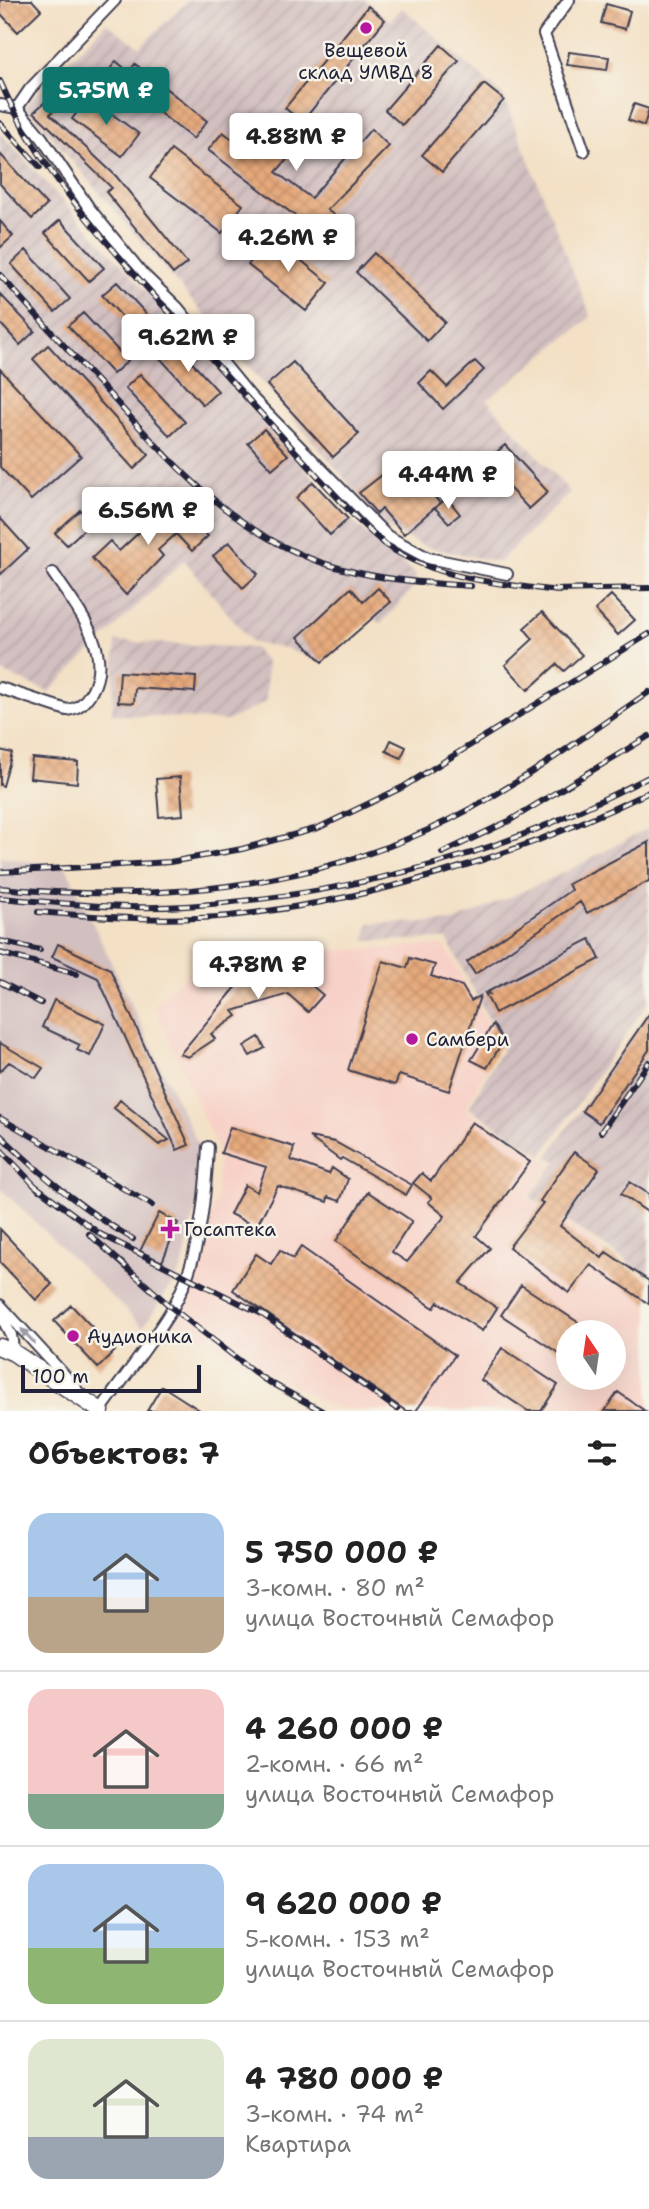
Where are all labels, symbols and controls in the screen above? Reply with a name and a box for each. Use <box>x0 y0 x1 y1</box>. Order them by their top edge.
marker: Вещевой склад УМВД 8 <box>358 20 374 36</box>
place label: Вещевой склад УМВД 8 <box>298 38 434 85</box>
pin: 5.75M ₽ <box>41 68 171 127</box>
text: 5.75M ₽ <box>58 75 154 105</box>
pin: 4.88M ₽ <box>231 114 361 173</box>
text: 4.88M ₽ <box>245 121 347 151</box>
pin: 4.26M ₽ <box>223 215 353 274</box>
text: 4.26M ₽ <box>238 222 338 252</box>
pin: 9.62M ₽ <box>123 314 253 374</box>
text: 9.62M ₽ <box>138 322 238 352</box>
pin: 4.44M ₽ <box>383 452 513 511</box>
text: 4.44M ₽ <box>398 459 498 489</box>
pin: 6.56M ₽ <box>83 488 213 547</box>
text: 6.56M ₽ <box>98 495 198 525</box>
pin: 4.78M ₽ <box>193 942 323 1001</box>
text: 4.78M ₽ <box>209 949 307 979</box>
place label: Самбери <box>426 1027 509 1052</box>
marker: Самбери <box>404 1031 420 1047</box>
place label: Госаптека <box>184 1217 276 1242</box>
marker: Госаптека <box>162 1221 178 1237</box>
north arrow <box>556 1320 626 1390</box>
map controls <box>556 1320 626 1390</box>
place label: Аудионика <box>87 1324 193 1349</box>
one-way arrow <box>21 1328 37 1345</box>
marker: Аудионика <box>65 1328 81 1344</box>
scale bar <box>21 1362 201 1394</box>
text: 100 m <box>32 1364 89 1389</box>
text: Объектов: 7 <box>28 1433 220 1474</box>
icon: filters <box>583 1434 621 1472</box>
text: 5 750 000 ₽ <box>245 1532 439 1573</box>
icon: home <box>84 1541 168 1625</box>
text: 3-комн. · 80 m² <box>245 1573 425 1603</box>
text: улица Восточный Семафор <box>245 1603 555 1633</box>
text: 4 260 000 ₽ <box>245 1708 443 1749</box>
icon: home <box>84 1717 168 1801</box>
text: 2-комн. · 66 m² <box>245 1749 424 1779</box>
text: улица Восточный Семафор <box>245 1779 555 1809</box>
text: 9 620 000 ₽ <box>245 1883 442 1924</box>
icon: home <box>84 1892 168 1976</box>
text: 5-комн. · 153 m² <box>245 1924 430 1954</box>
text: улица Восточный Семафор <box>245 1954 555 1984</box>
text: 4 780 000 ₽ <box>245 2058 443 2099</box>
icon: home <box>84 2067 168 2151</box>
text: 3-комн. · 74 m² <box>245 2099 424 2129</box>
text: Квартира <box>245 2129 351 2159</box>

